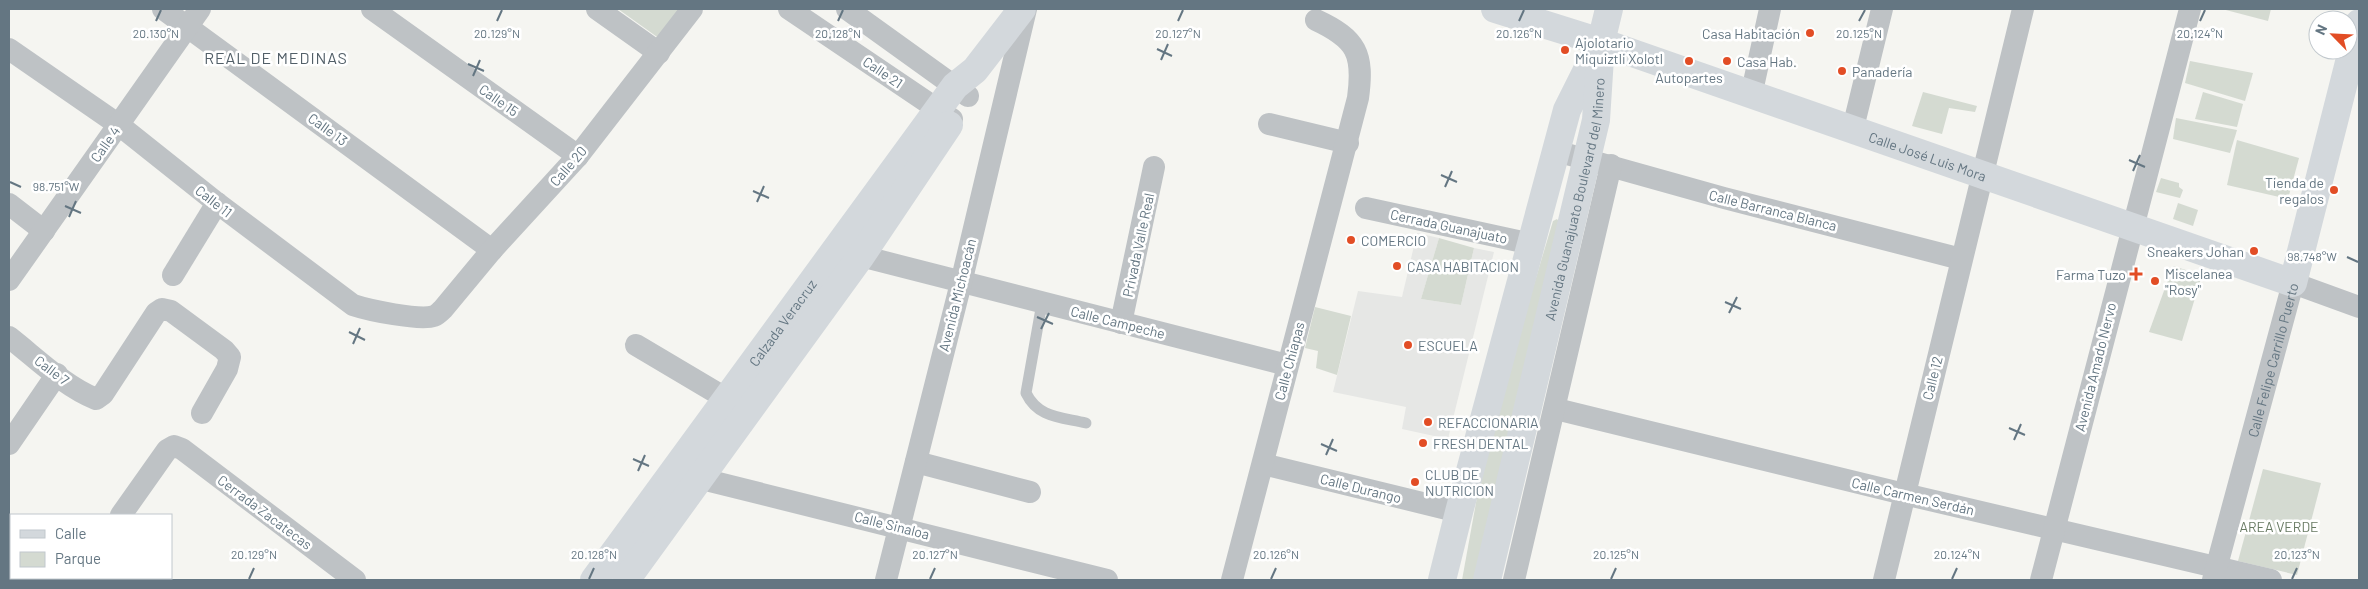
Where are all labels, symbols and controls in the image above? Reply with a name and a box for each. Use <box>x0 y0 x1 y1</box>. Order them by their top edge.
north arrow <box>2308 10 2358 60</box>
text: N <box>2311 22 2330 37</box>
place label: Casa Habitación <box>1702 25 1800 42</box>
text: 20.130°N <box>133 26 179 40</box>
text: 20.129°N <box>474 26 520 40</box>
text: 20.128°N <box>815 26 861 40</box>
text: 20.127°N <box>1155 26 1201 40</box>
text: 20.126°N <box>1496 26 1542 40</box>
text: 20.125°N <box>1836 26 1882 40</box>
text: 20.124°N <box>2177 26 2223 40</box>
marker: Casa Habitación <box>1804 27 1816 39</box>
place label: Ajolotario Miquiztli Xolotl <box>1575 34 1663 67</box>
marker: Ajolotario Miquiztli Xolotl <box>1559 44 1571 56</box>
district label: REAL DE MEDINAS <box>204 48 348 67</box>
street label: Calle 21 <box>860 53 906 91</box>
place label: Casa Hab. <box>1737 53 1797 70</box>
marker: Autopartes <box>1683 55 1695 67</box>
marker: Casa Hab. <box>1721 55 1733 67</box>
place label: Panadería <box>1852 63 1912 80</box>
marker: Panadería <box>1836 65 1848 77</box>
place label: Autopartes <box>1655 69 1723 86</box>
street label: Avenida Guanajuato Boulevard del Minero <box>1540 77 1607 322</box>
street label: Calle 15 <box>476 80 522 120</box>
street label: Calle 13 <box>305 109 351 149</box>
street label: Calle 4 <box>87 123 123 165</box>
street label: Calle José Luis Mora <box>1867 127 1989 184</box>
street label: Calle 20 <box>546 142 590 190</box>
place label: Tienda de regalos <box>2265 174 2324 207</box>
text: 98.751°W <box>33 179 80 193</box>
street label: Calle 11 <box>192 181 236 221</box>
marker: Tienda de regalos <box>2328 184 2340 196</box>
street label: Calle Barranca Blanca <box>1707 186 1839 234</box>
street label: Privada Valle Real <box>1119 191 1157 299</box>
street label: Cerrada Guanajuato <box>1389 205 1509 247</box>
place label: COMERCIO <box>1361 232 1426 249</box>
marker: COMERCIO <box>1345 234 1357 246</box>
street label: Avenida Michoacán <box>935 237 979 353</box>
place label: Sneakers Johan <box>2147 243 2244 260</box>
marker: Sneakers Johan <box>2248 245 2260 257</box>
text: 98.748°W <box>2287 249 2337 263</box>
place label: CASA HABITACION <box>1407 258 1519 275</box>
marker: CASA HABITACION <box>1391 260 1403 272</box>
place label: Miscelanea "Rosy" <box>2165 265 2232 298</box>
place label: Farma Tuzo <box>2056 266 2126 283</box>
marker: Farma Tuzo <box>2130 268 2142 280</box>
marker: Miscelanea "Rosy" <box>2149 275 2161 287</box>
street label: Calzada Veracruz <box>745 276 820 369</box>
street label: Calle Felipe Carrillo Puerto <box>2243 281 2301 439</box>
street label: Avenida Amado Nervo <box>2071 301 2119 433</box>
street label: Calle Campeche <box>1069 302 1167 342</box>
street label: Calle Chiapas <box>1270 320 1308 402</box>
place label: ESCUELA <box>1418 337 1478 354</box>
marker: ESCUELA <box>1402 339 1414 351</box>
street label: Calle 7 <box>31 352 73 389</box>
street label: Calle 12 <box>1918 354 1946 402</box>
place label: REFACCIONARIA <box>1438 414 1539 431</box>
marker: REFACCIONARIA <box>1422 416 1434 428</box>
place label: FRESH DENTAL <box>1433 435 1528 452</box>
marker: FRESH DENTAL <box>1417 437 1429 449</box>
place label: CLUB DE NUTRICION <box>1425 466 1494 499</box>
street label: Calle Durango <box>1319 470 1403 506</box>
street label: Cerrada Zacatecas <box>215 471 316 553</box>
street label: Calle Carmen Serdán <box>1850 474 1976 518</box>
marker: CLUB DE NUTRICION <box>1409 476 1421 488</box>
street label: Calle Sinaloa <box>853 507 931 543</box>
legend <box>10 514 172 579</box>
park label: AREA VERDE <box>2239 518 2319 535</box>
text: Calle <box>55 524 87 542</box>
text: 20.129°N <box>231 547 277 561</box>
text: 20.128°N <box>571 547 617 561</box>
text: 20.127°N <box>912 547 958 561</box>
text: 20.126°N <box>1253 547 1299 561</box>
text: 20.125°N <box>1593 547 1639 561</box>
text: 20.124°N <box>1934 547 1980 561</box>
text: 20.123°N <box>2274 547 2320 561</box>
text: Parque <box>55 549 101 567</box>

